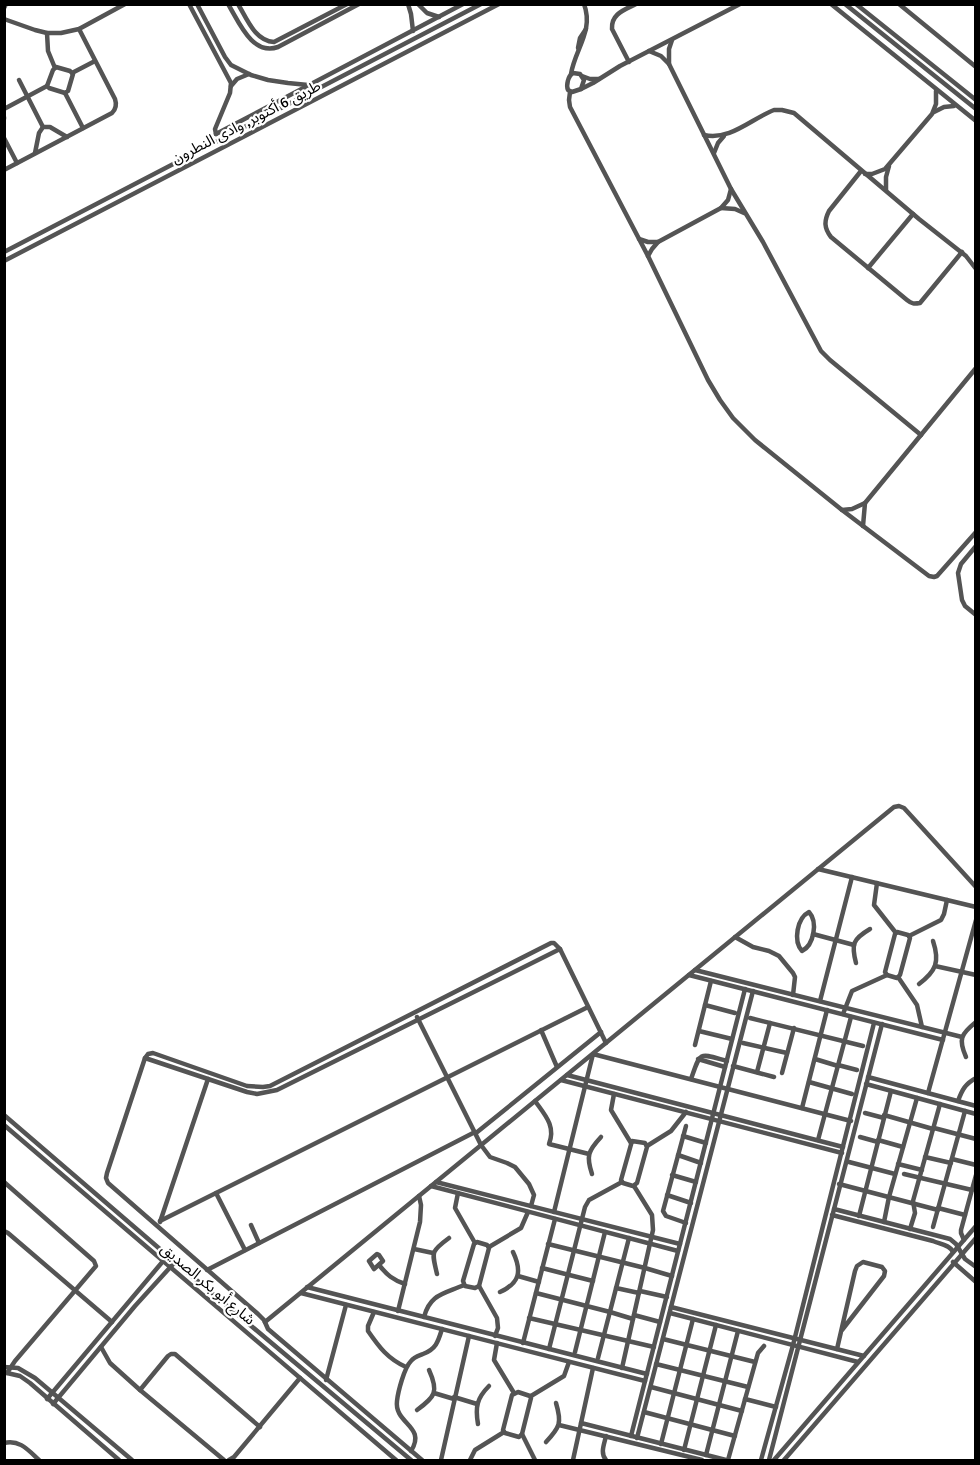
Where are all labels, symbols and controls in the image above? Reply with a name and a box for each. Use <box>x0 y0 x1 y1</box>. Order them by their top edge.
street label: طريق 6 أكتوبر, وادى النطرون <box>168 77 324 168</box>
street label: شارع أبو بكر الصديق <box>155 1239 259 1331</box>

